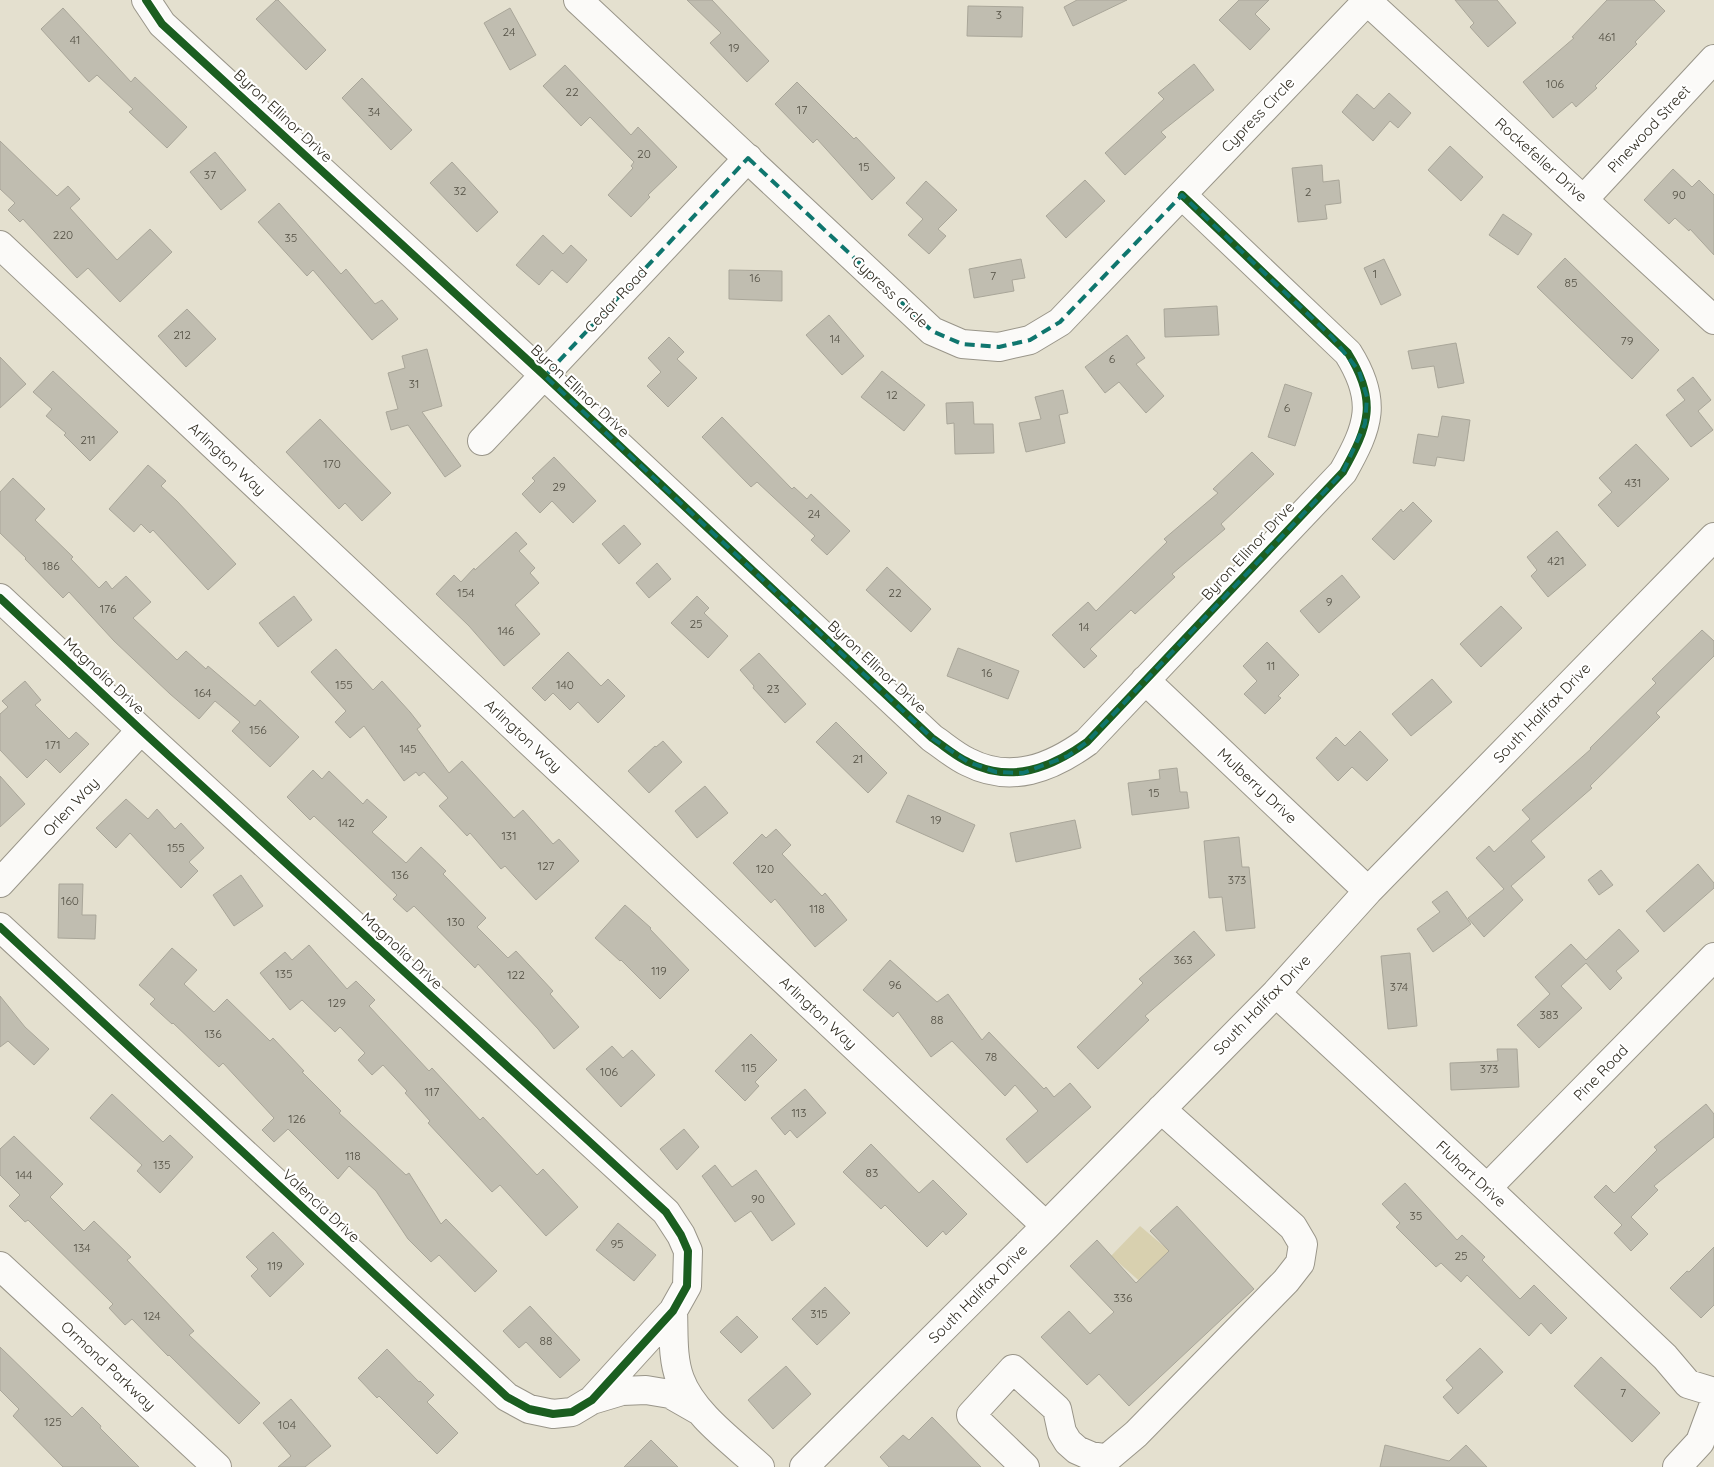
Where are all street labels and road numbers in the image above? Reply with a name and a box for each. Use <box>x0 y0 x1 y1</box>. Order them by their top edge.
street label: Byron Ellinor Drive <box>230 65 337 166</box>
street label: Cypress Circle <box>1217 73 1298 156</box>
street label: Pinewood Street <box>1603 81 1694 176</box>
street label: Rockefeller Drive <box>1491 113 1591 206</box>
street label: Cypress Circle <box>848 251 932 332</box>
street label: Cedar Road <box>580 263 651 337</box>
street label: Byron Ellinor Drive <box>527 340 634 441</box>
street label: Arlington Way <box>185 418 270 499</box>
street label: Byron Ellinor Drive <box>1197 497 1298 604</box>
street label: Byron Ellinor Drive <box>824 616 931 717</box>
street label: Magnolia Drive <box>60 633 149 718</box>
street label: South Halifax Drive <box>1489 658 1594 767</box>
street label: Arlington Way <box>481 695 566 776</box>
street label: Mulberry Drive <box>1213 744 1301 827</box>
street label: Orlen Way <box>39 773 103 840</box>
street label: Magnolia Drive <box>358 908 447 993</box>
street label: South Halifax Drive <box>1209 950 1314 1059</box>
street label: Arlington Way <box>776 972 861 1053</box>
street label: Pine Road <box>1569 1041 1632 1105</box>
street label: Fluhart Drive <box>1432 1136 1510 1211</box>
street label: Valencia Drive <box>278 1165 364 1247</box>
street label: South Halifax Drive <box>924 1240 1031 1347</box>
street label: Ormond Parkway <box>57 1317 160 1414</box>

